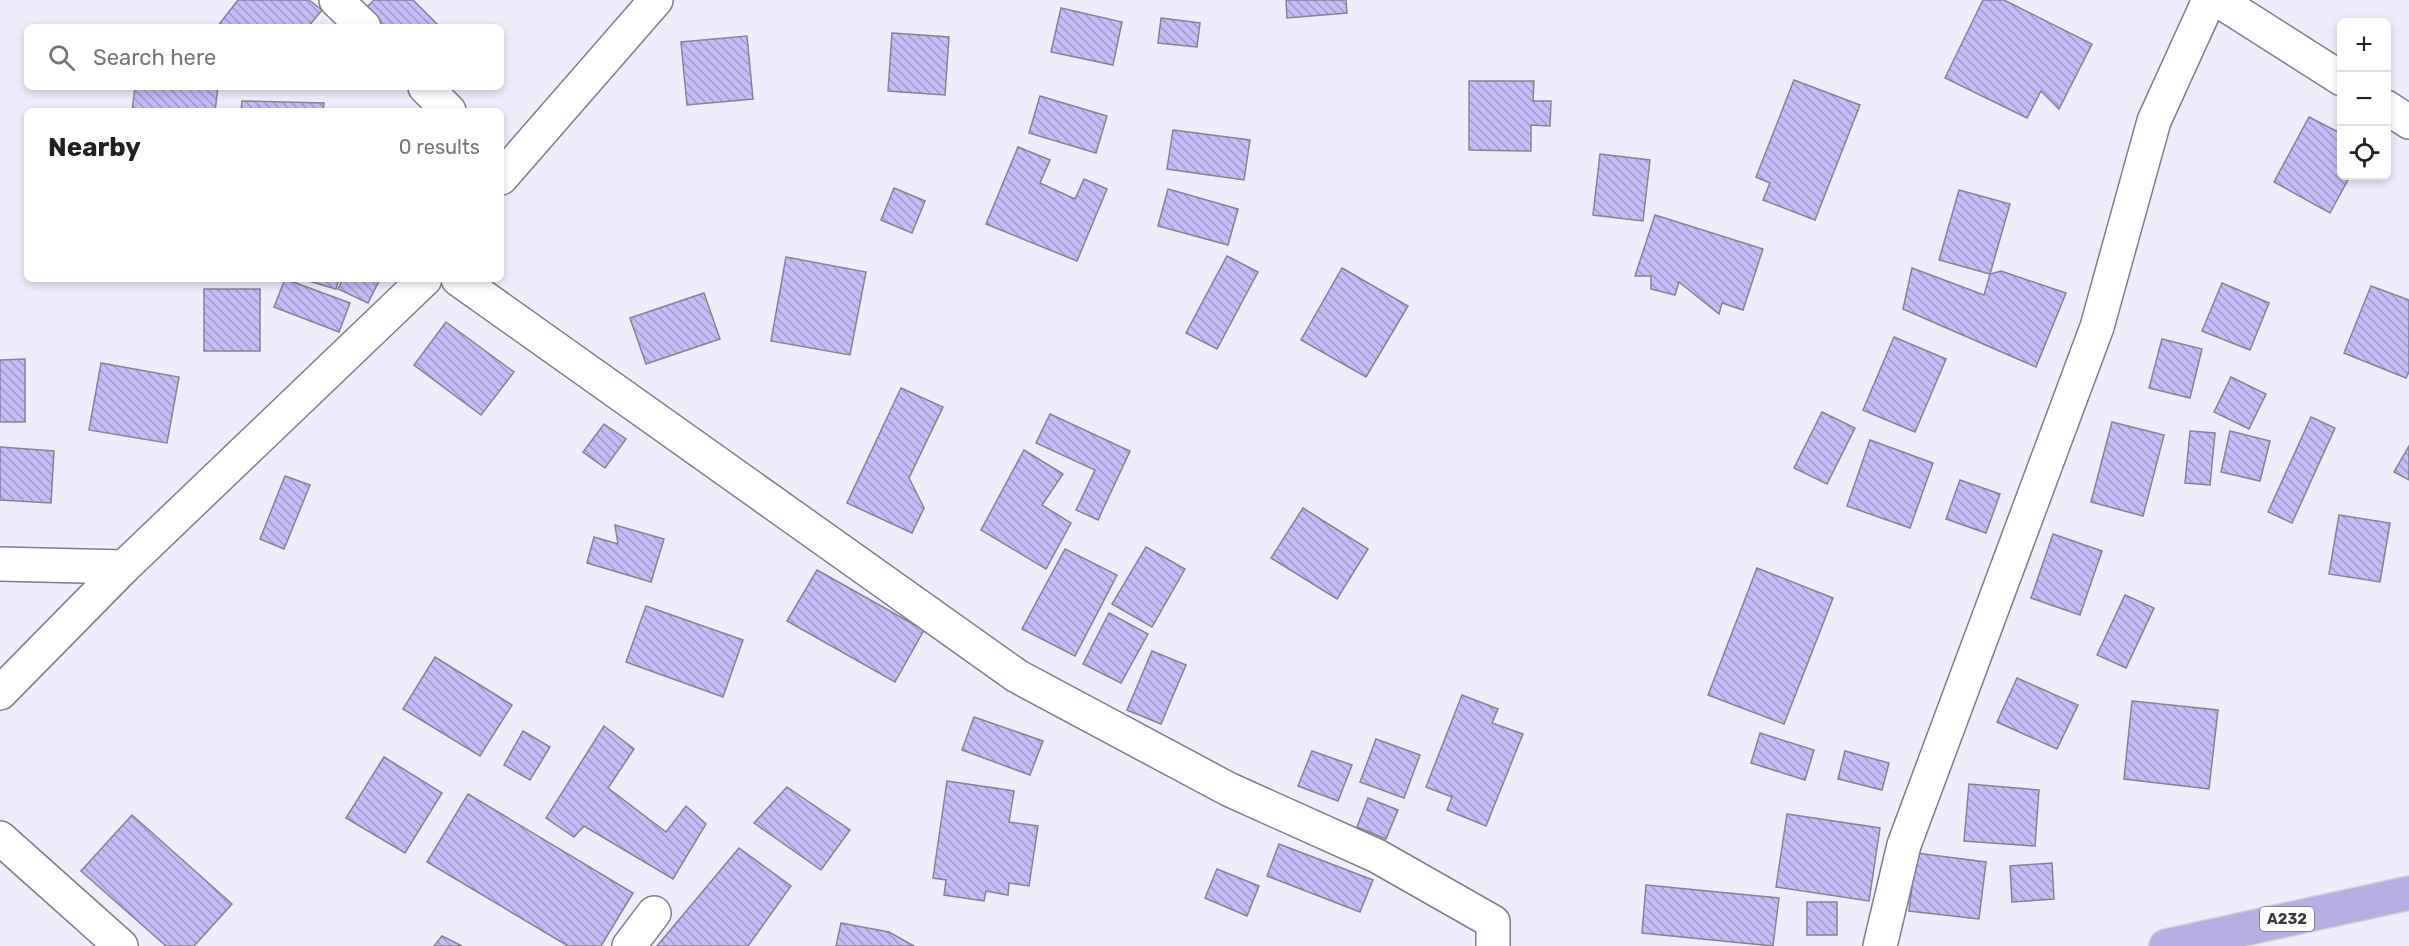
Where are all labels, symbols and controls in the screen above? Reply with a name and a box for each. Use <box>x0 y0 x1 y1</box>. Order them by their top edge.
map controls <box>2337 18 2391 180</box>
button: + <box>2337 18 2391 72</box>
search box <box>24 24 504 90</box>
icon: search <box>45 41 78 74</box>
text: Search here <box>93 44 216 71</box>
button: − <box>2337 72 2391 126</box>
button: locate <box>2337 126 2391 180</box>
text: Nearby <box>48 132 141 163</box>
text: 0 results <box>399 135 480 159</box>
road number: A232 <box>2260 907 2314 931</box>

